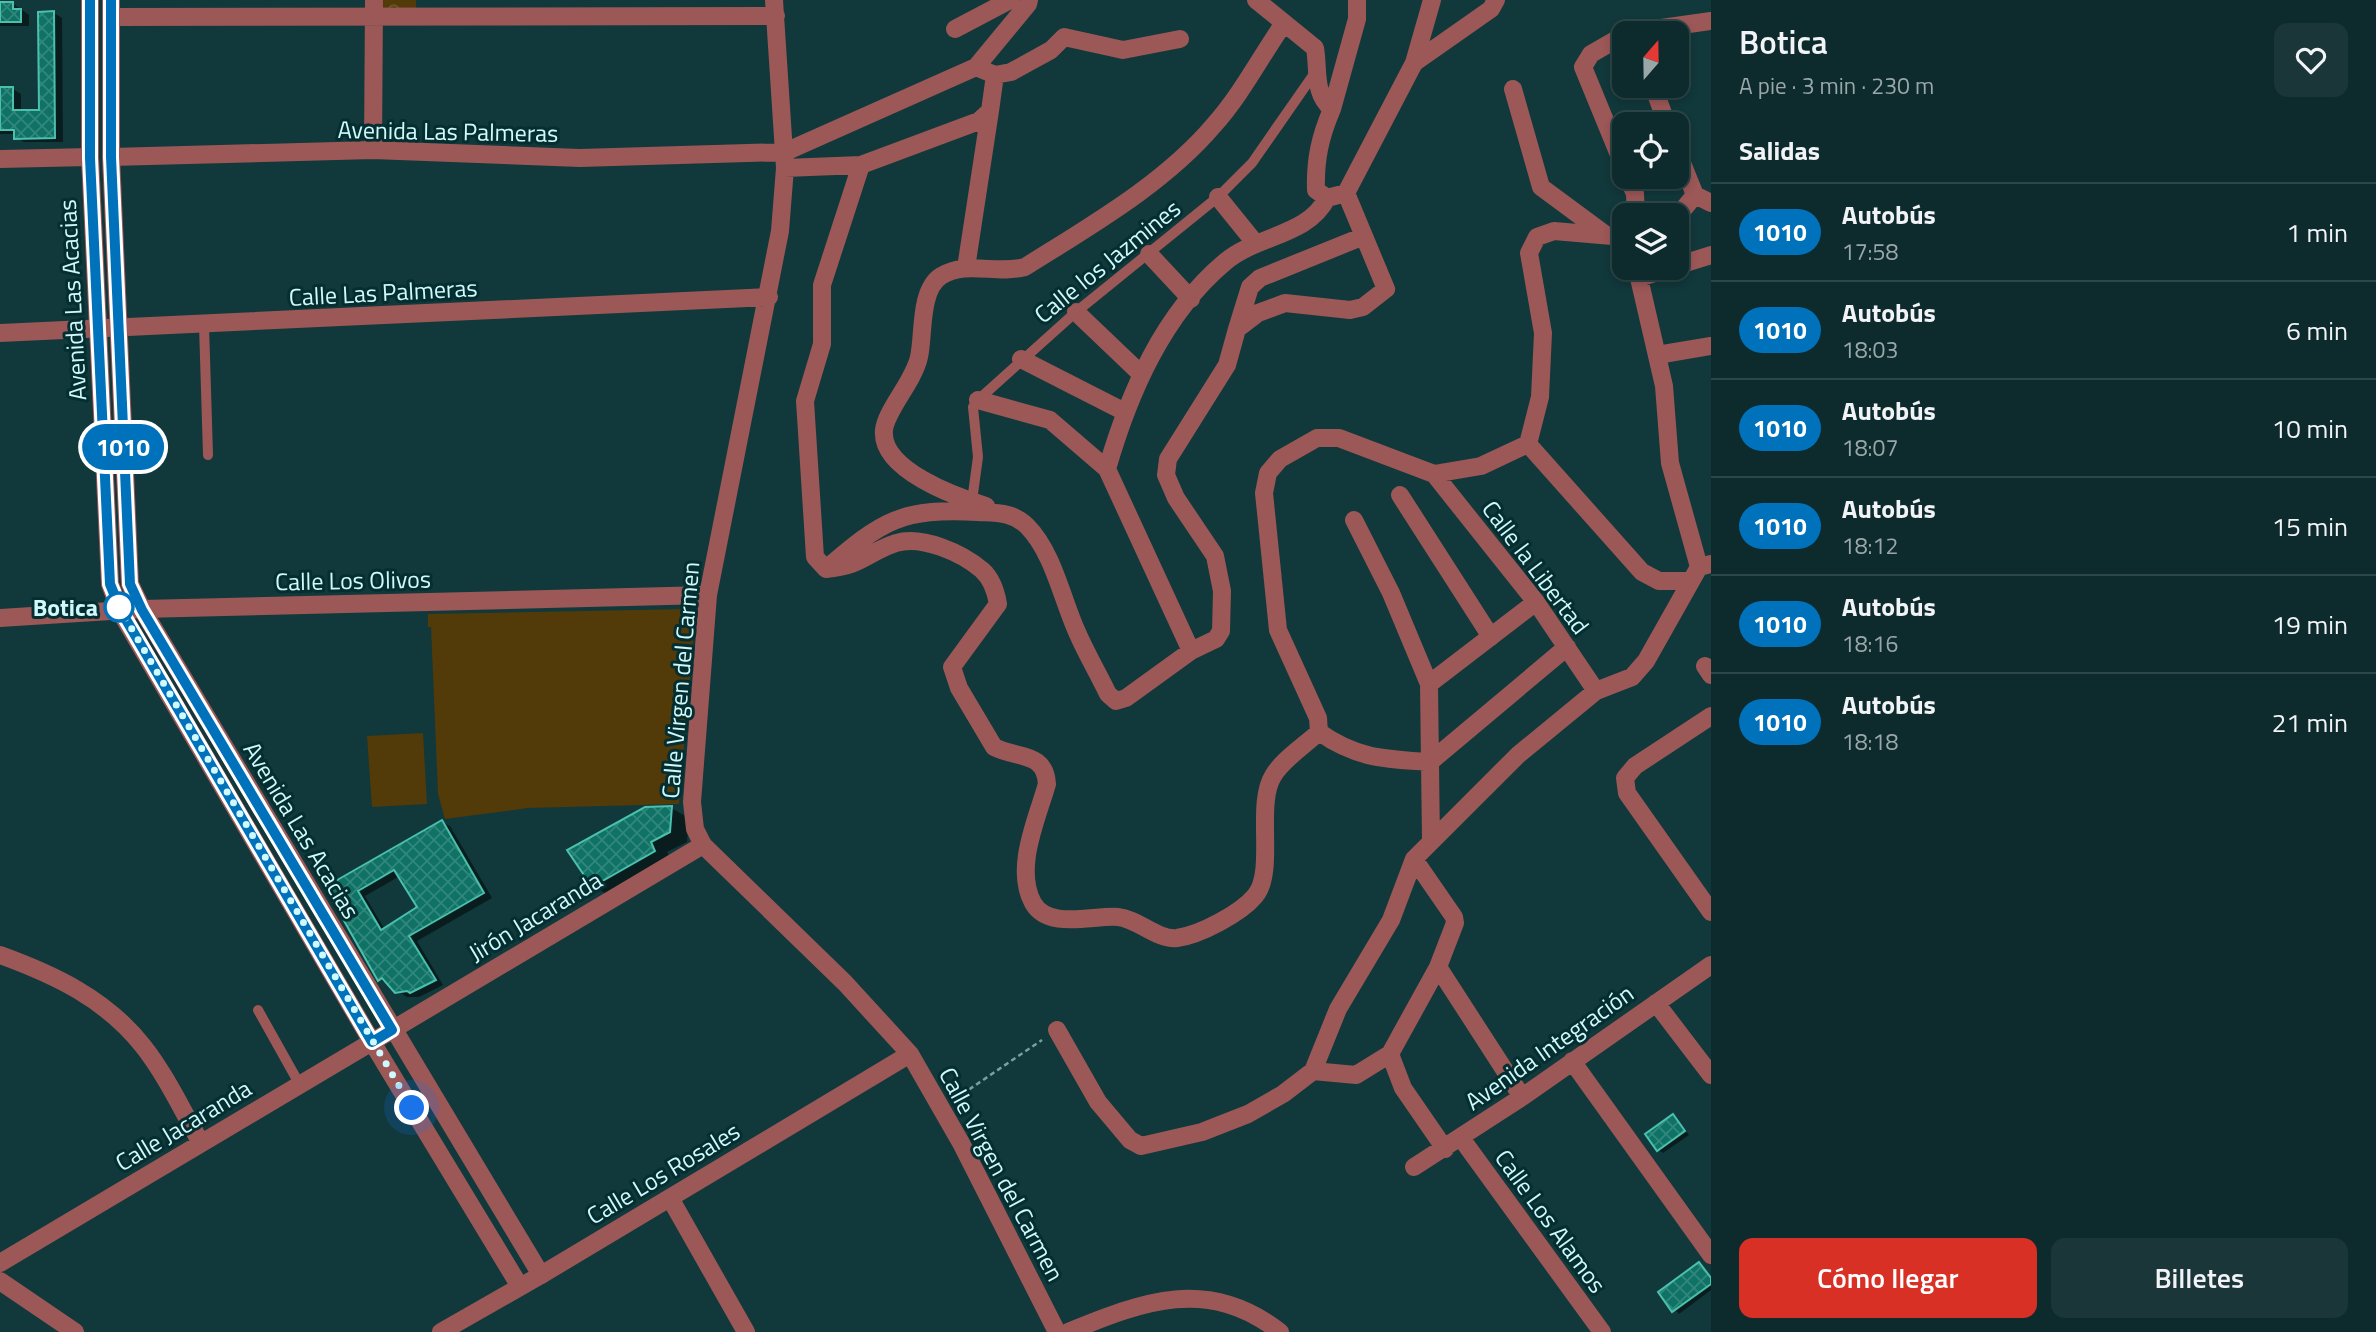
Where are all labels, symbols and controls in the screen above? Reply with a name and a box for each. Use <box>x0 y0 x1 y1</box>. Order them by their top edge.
text: Botica <box>1739 17 1828 67</box>
north arrow <box>1612 21 1689 98</box>
map controls <box>1612 21 1689 280</box>
button: heart <box>2274 23 2348 97</box>
text: A pie · 3 min · 230 m <box>1739 68 1934 103</box>
street label: Avenida Las Palmeras <box>337 111 559 151</box>
button: locate <box>1612 112 1689 189</box>
text: Salidas <box>1739 131 1820 170</box>
street label: Calle los Jazmines <box>1026 191 1188 331</box>
text: Autobús <box>1842 195 1936 234</box>
street label: Avenida Las Acacias <box>49 199 95 401</box>
button: layers <box>1612 203 1689 280</box>
text: 1 min <box>2286 213 2348 252</box>
text: 1010 <box>1753 214 1807 250</box>
text: 17:58 <box>1842 234 1898 269</box>
street label: Calle Las Palmeras <box>288 269 478 315</box>
text: Autobús <box>1842 293 1936 332</box>
text: 6 min <box>2286 311 2348 350</box>
text: 1010 <box>1753 312 1807 348</box>
text: 18:03 <box>1842 332 1898 367</box>
text: Autobús <box>1842 391 1936 430</box>
text: 10 min <box>2272 409 2348 448</box>
text: 1010 <box>1753 410 1807 446</box>
line badge: 1010 <box>74 424 172 470</box>
text: 1010 <box>96 429 150 465</box>
text: 18:07 <box>1842 430 1898 465</box>
text: Autobús <box>1842 489 1936 528</box>
street label: Calle la Libertad <box>1474 493 1598 641</box>
text: 15 min <box>2272 507 2348 546</box>
text: 1010 <box>1753 508 1807 544</box>
text: 18:12 <box>1842 528 1898 563</box>
street label: Calle Virgen del Carmen <box>652 560 708 800</box>
street label: Calle Los Olivos <box>275 561 431 599</box>
text: Autobús <box>1842 587 1936 626</box>
place label: Botica <box>33 589 98 625</box>
marker: Botica <box>104 592 134 622</box>
text: 19 min <box>2272 605 2348 644</box>
text: 1010 <box>1753 606 1807 642</box>
text: 18:16 <box>1842 626 1898 661</box>
text: Autobús <box>1842 685 1936 724</box>
text: 21 min <box>2272 703 2348 742</box>
text: 1010 <box>1753 704 1807 740</box>
text: 18:18 <box>1842 724 1898 759</box>
street label: Avenida Las Acacias <box>235 735 369 925</box>
street label: Jirón Jacaranda <box>461 862 609 970</box>
street label: Avenida Integración <box>1457 975 1641 1119</box>
street label: Calle Virgen del Carmen <box>930 1061 1074 1287</box>
street label: Calle Jacaranda <box>108 1070 258 1180</box>
your location <box>394 1090 429 1125</box>
street label: Calle Los Rosales <box>579 1113 747 1233</box>
street label: Calle Los Alamos <box>1487 1142 1615 1300</box>
button: Cómo llegar <box>1739 1238 2037 1318</box>
button: Billetes <box>2051 1238 2348 1318</box>

